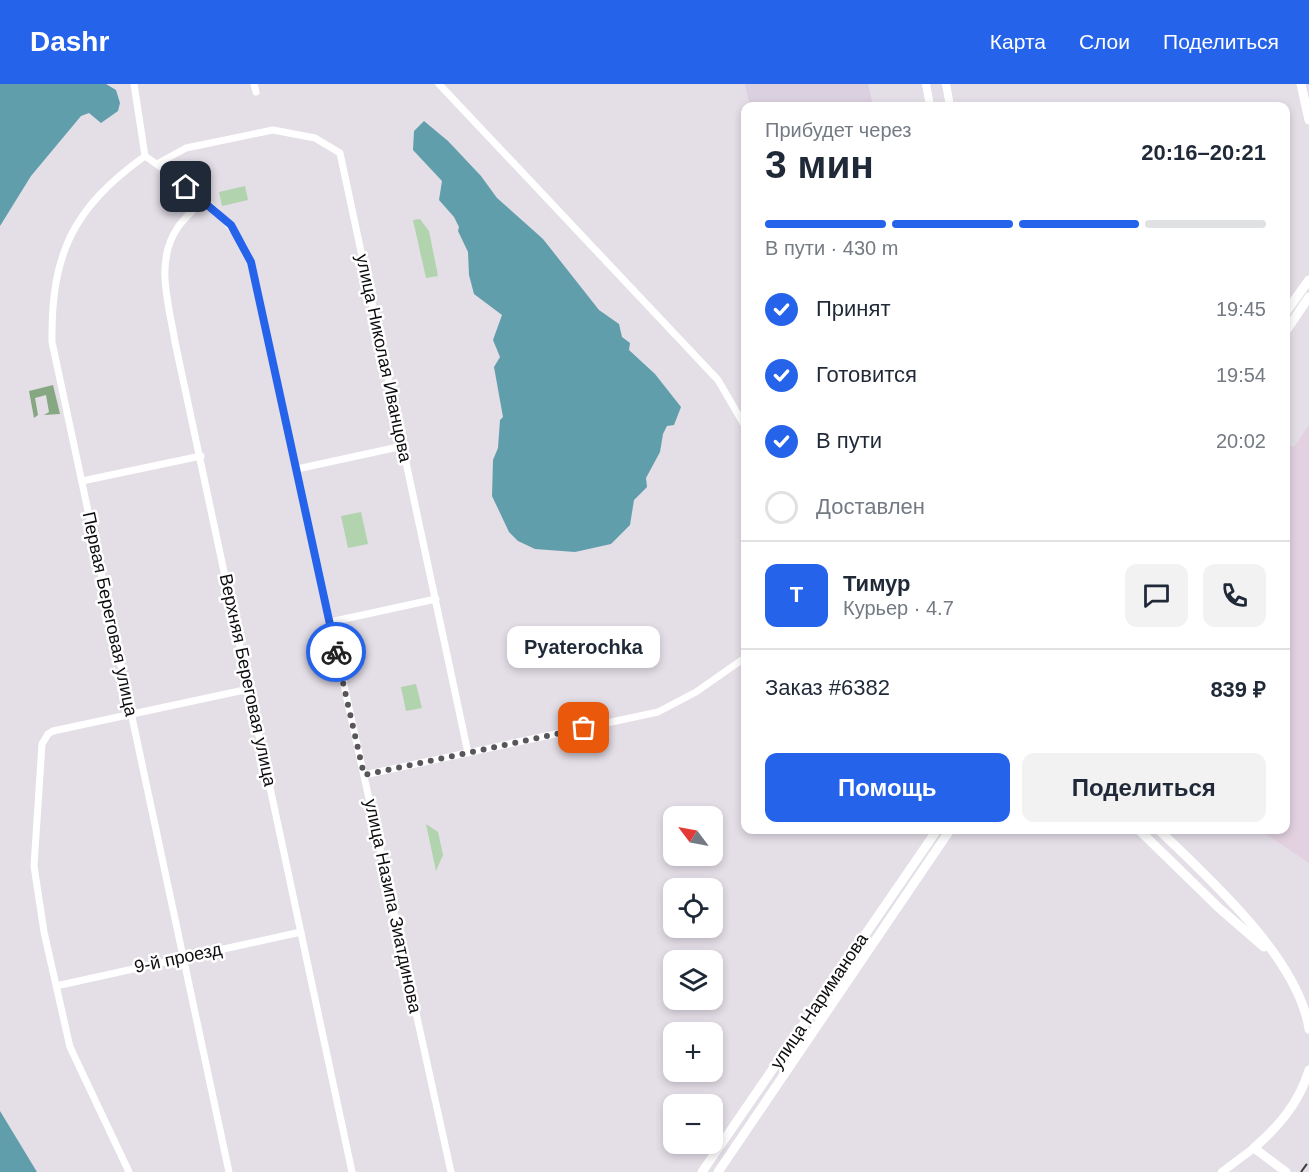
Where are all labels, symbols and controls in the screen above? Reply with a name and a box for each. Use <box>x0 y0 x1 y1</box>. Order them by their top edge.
text: Dashr <box>30 26 109 57</box>
text: Карта <box>990 30 1046 53</box>
text: Слои <box>1079 30 1130 53</box>
text: Поделиться <box>1163 30 1279 53</box>
text: Прибудет через <box>765 119 911 141</box>
text: 20:16–20:21 <box>1141 140 1266 165</box>
text: 3 мин <box>765 143 874 186</box>
pin <box>160 161 211 212</box>
icon: home <box>169 170 202 203</box>
text: В пути · 430 m <box>765 237 898 259</box>
street label: улица Николая Иванцова <box>352 252 416 465</box>
icon: check <box>765 293 798 326</box>
text: Принят <box>816 296 890 321</box>
text: 19:45 <box>1216 298 1266 320</box>
icon: check <box>765 359 798 392</box>
text: Готовится <box>816 362 917 387</box>
text: 19:54 <box>1216 364 1266 386</box>
icon: check <box>765 425 798 458</box>
text: В пути <box>816 428 882 453</box>
text: 20:02 <box>1216 430 1266 452</box>
text: Доставлен <box>816 494 925 519</box>
street label: Первая Береговая улица <box>79 510 142 719</box>
button: chat <box>1125 564 1188 627</box>
button: phone <box>1203 564 1266 627</box>
text: Тимур <box>843 571 911 596</box>
street label: Верхняя Береговая улица <box>216 572 281 789</box>
text: Т <box>790 582 803 607</box>
text: Курьер · 4.7 <box>843 597 954 619</box>
courier <box>306 622 366 682</box>
callout: Pyaterochka <box>508 626 660 668</box>
icon: bike <box>320 636 353 669</box>
text: Pyaterochka <box>524 636 643 658</box>
text: Заказ #6382 <box>765 675 890 700</box>
text: 839 ₽ <box>1210 677 1266 702</box>
pin <box>558 702 609 753</box>
icon: bag <box>567 711 600 744</box>
button: Помощь <box>765 753 1010 822</box>
button: Поделиться <box>1022 753 1266 822</box>
street label: улица Назипа Зиатдинова <box>361 797 426 1016</box>
north arrow <box>663 806 723 866</box>
map controls <box>663 806 723 1154</box>
button: locate <box>663 878 723 938</box>
street label: улица Нариманова <box>766 929 872 1073</box>
street label: 9-й проезд <box>132 939 224 977</box>
button: layers <box>663 950 723 1010</box>
button: + <box>663 1022 723 1082</box>
button: − <box>663 1094 723 1154</box>

